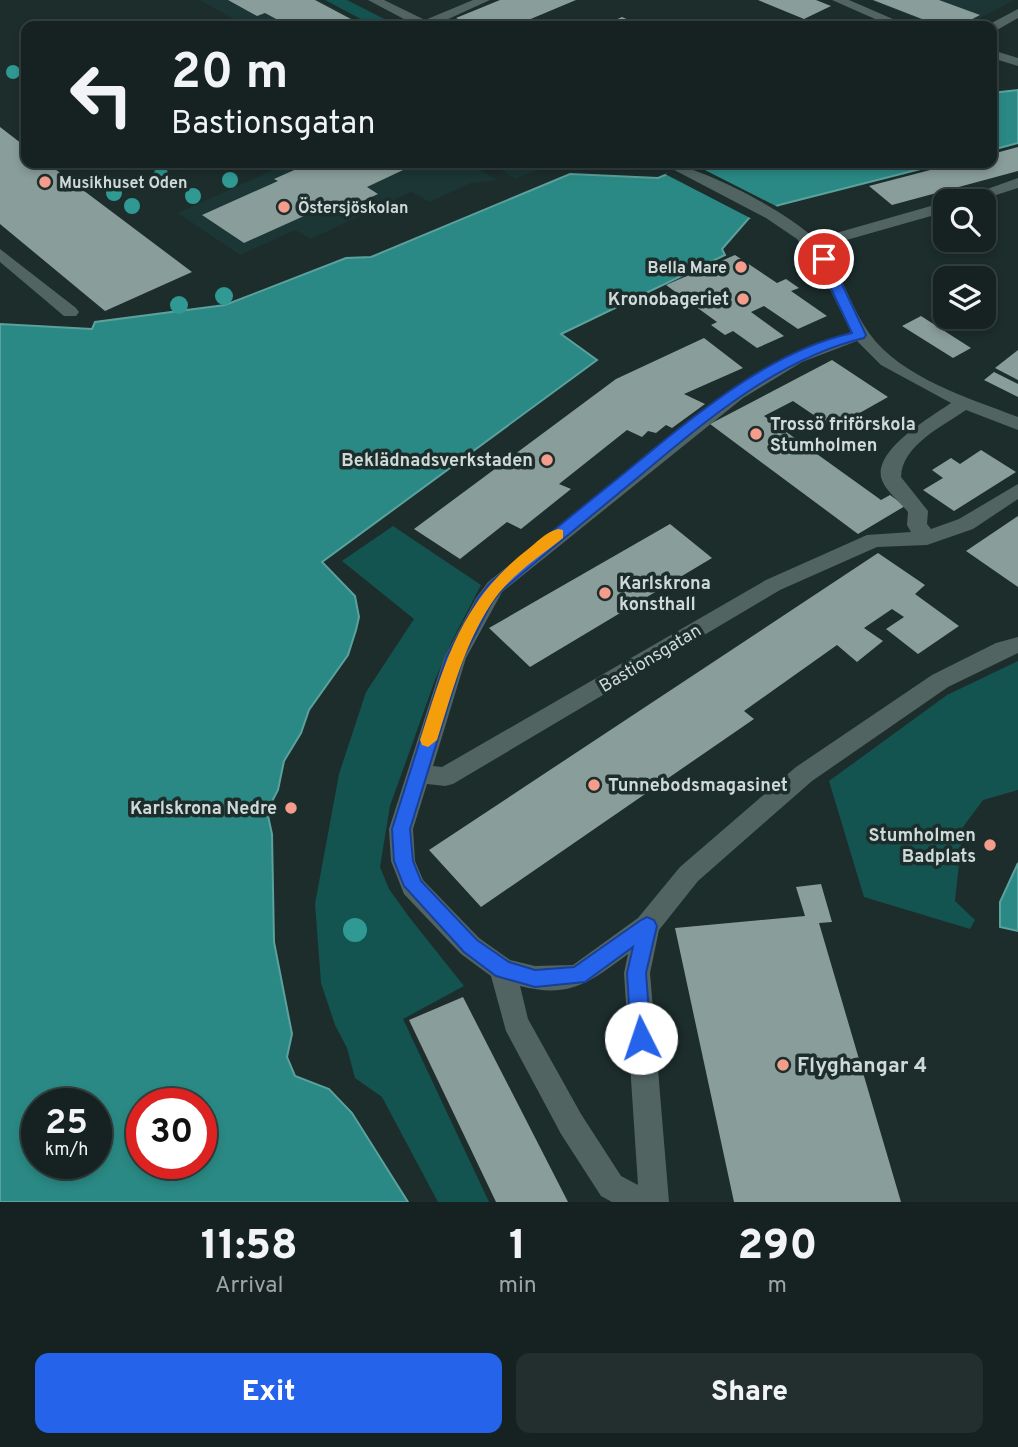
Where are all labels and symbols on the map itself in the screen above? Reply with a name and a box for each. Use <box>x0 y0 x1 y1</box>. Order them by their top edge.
marker: Musikhuset Oden <box>37 174 53 190</box>
place label: Musikhuset Oden <box>59 174 188 194</box>
place label: Östersjöskolan <box>298 197 408 219</box>
marker: Östersjöskolan <box>276 199 292 215</box>
pin <box>794 229 854 289</box>
place label: Bella Mare <box>648 259 727 279</box>
marker: Bella Mare <box>733 259 749 275</box>
place label: Kronobageriet <box>608 289 729 312</box>
marker: Kronobageriet <box>735 291 751 307</box>
place label: Trossö friförskola Stumholmen <box>770 414 916 458</box>
marker: Trossö friförskola Stumholmen <box>748 426 764 442</box>
place label: Beklädnadsverkstaden <box>341 450 533 473</box>
marker: Beklädnadsverkstaden <box>539 452 555 468</box>
place label: Karlskrona konsthall <box>619 573 711 617</box>
marker: Karlskrona konsthall <box>597 585 613 601</box>
street label: Bastionsgatan <box>596 620 706 699</box>
place label: Tunnebodsmagasinet <box>608 775 788 798</box>
marker: Tunnebodsmagasinet <box>586 777 602 793</box>
place label: Karlskrona Nedre <box>130 798 277 821</box>
marker: Karlskrona Nedre <box>283 800 299 816</box>
place label: Stumholmen Badplats <box>869 825 976 869</box>
marker: Stumholmen Badplats <box>982 837 998 853</box>
position arrow <box>604 1001 678 1075</box>
place label: Flyghangar 4 <box>797 1053 927 1080</box>
marker: Flyghangar 4 <box>775 1057 791 1073</box>
speed limit sign: 30 <box>126 1088 217 1179</box>

